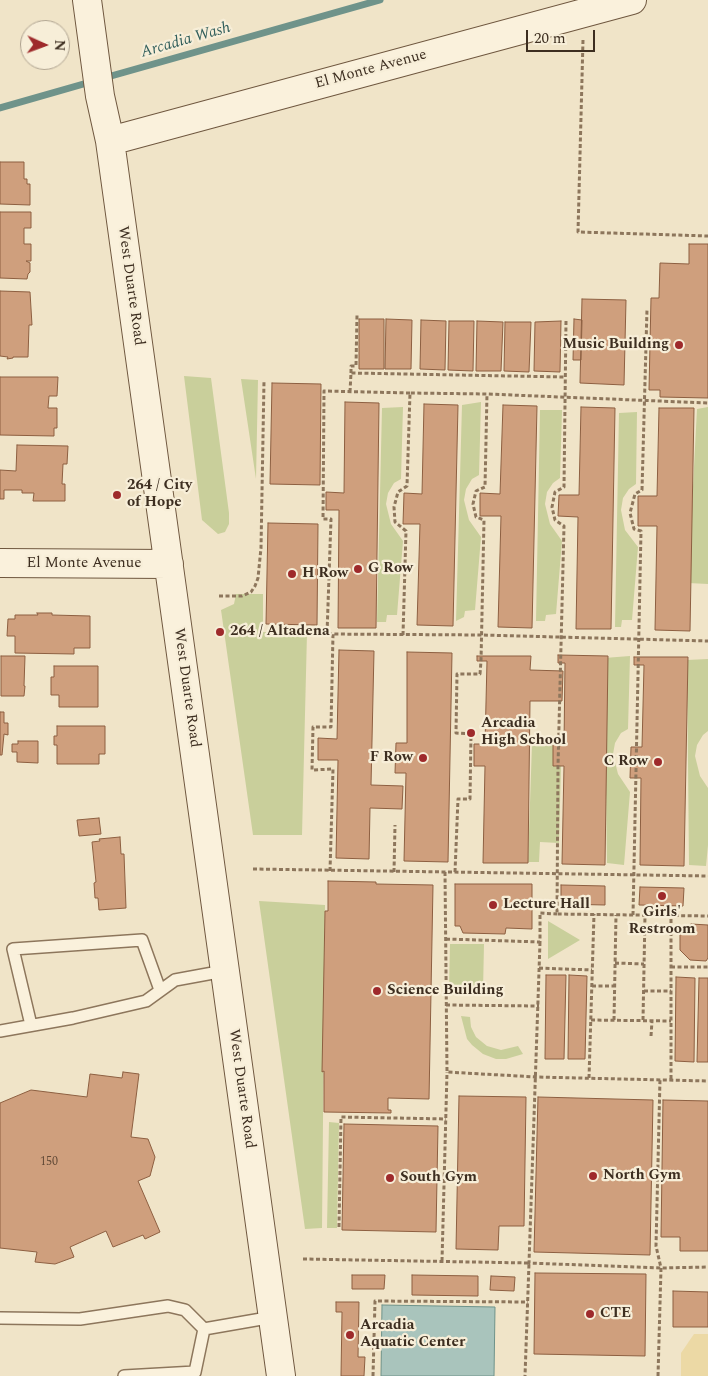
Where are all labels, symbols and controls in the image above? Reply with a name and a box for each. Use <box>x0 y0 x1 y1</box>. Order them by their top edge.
water label: Arcadia Wash <box>139 19 233 63</box>
north arrow <box>20 20 70 70</box>
scale bar <box>528 20 597 52</box>
text: 20 m <box>534 27 566 50</box>
text: N <box>49 39 70 52</box>
street label: El Monte Avenue <box>313 46 429 94</box>
street label: West Duarte Road <box>113 225 147 347</box>
place label: Music Building <box>562 336 669 354</box>
marker: Music Building <box>673 339 685 351</box>
place label: 264 / City of Hope <box>127 477 192 512</box>
marker: 264 / City of Hope <box>111 489 123 501</box>
street label: El Monte Avenue <box>27 555 141 573</box>
place label: G Row <box>368 560 413 578</box>
marker: G Row <box>352 563 364 575</box>
place label: H Row <box>302 565 348 583</box>
marker: H Row <box>286 568 298 580</box>
place label: 264 / Altadena <box>230 623 330 641</box>
marker: 264 / Altadena <box>214 626 226 638</box>
street label: West Duarte Road <box>169 627 203 749</box>
place label: Arcadia High School <box>481 715 566 750</box>
marker: Arcadia High School <box>465 727 477 739</box>
place label: F Row <box>370 749 413 767</box>
marker: F Row <box>417 752 429 764</box>
place label: C Row <box>604 753 648 771</box>
marker: C Row <box>652 756 664 768</box>
marker: Girls' Restroom <box>656 890 668 902</box>
place label: Lecture Hall <box>503 896 590 914</box>
marker: Lecture Hall <box>487 899 499 911</box>
place label: Girls' Restroom <box>628 904 696 939</box>
place label: Science Building <box>387 982 504 1000</box>
marker: Science Building <box>371 985 383 997</box>
street label: West Duarte Road <box>224 1028 258 1150</box>
house number: 150 <box>40 1156 58 1170</box>
place label: North Gym <box>603 1167 681 1185</box>
place label: South Gym <box>400 1169 477 1187</box>
marker: North Gym <box>587 1170 599 1182</box>
marker: South Gym <box>384 1172 396 1184</box>
place label: CTE <box>600 1305 631 1323</box>
marker: CTE <box>584 1308 596 1320</box>
place label: Arcadia Aquatic Center <box>360 1317 465 1352</box>
marker: Arcadia Aquatic Center <box>344 1329 356 1341</box>

